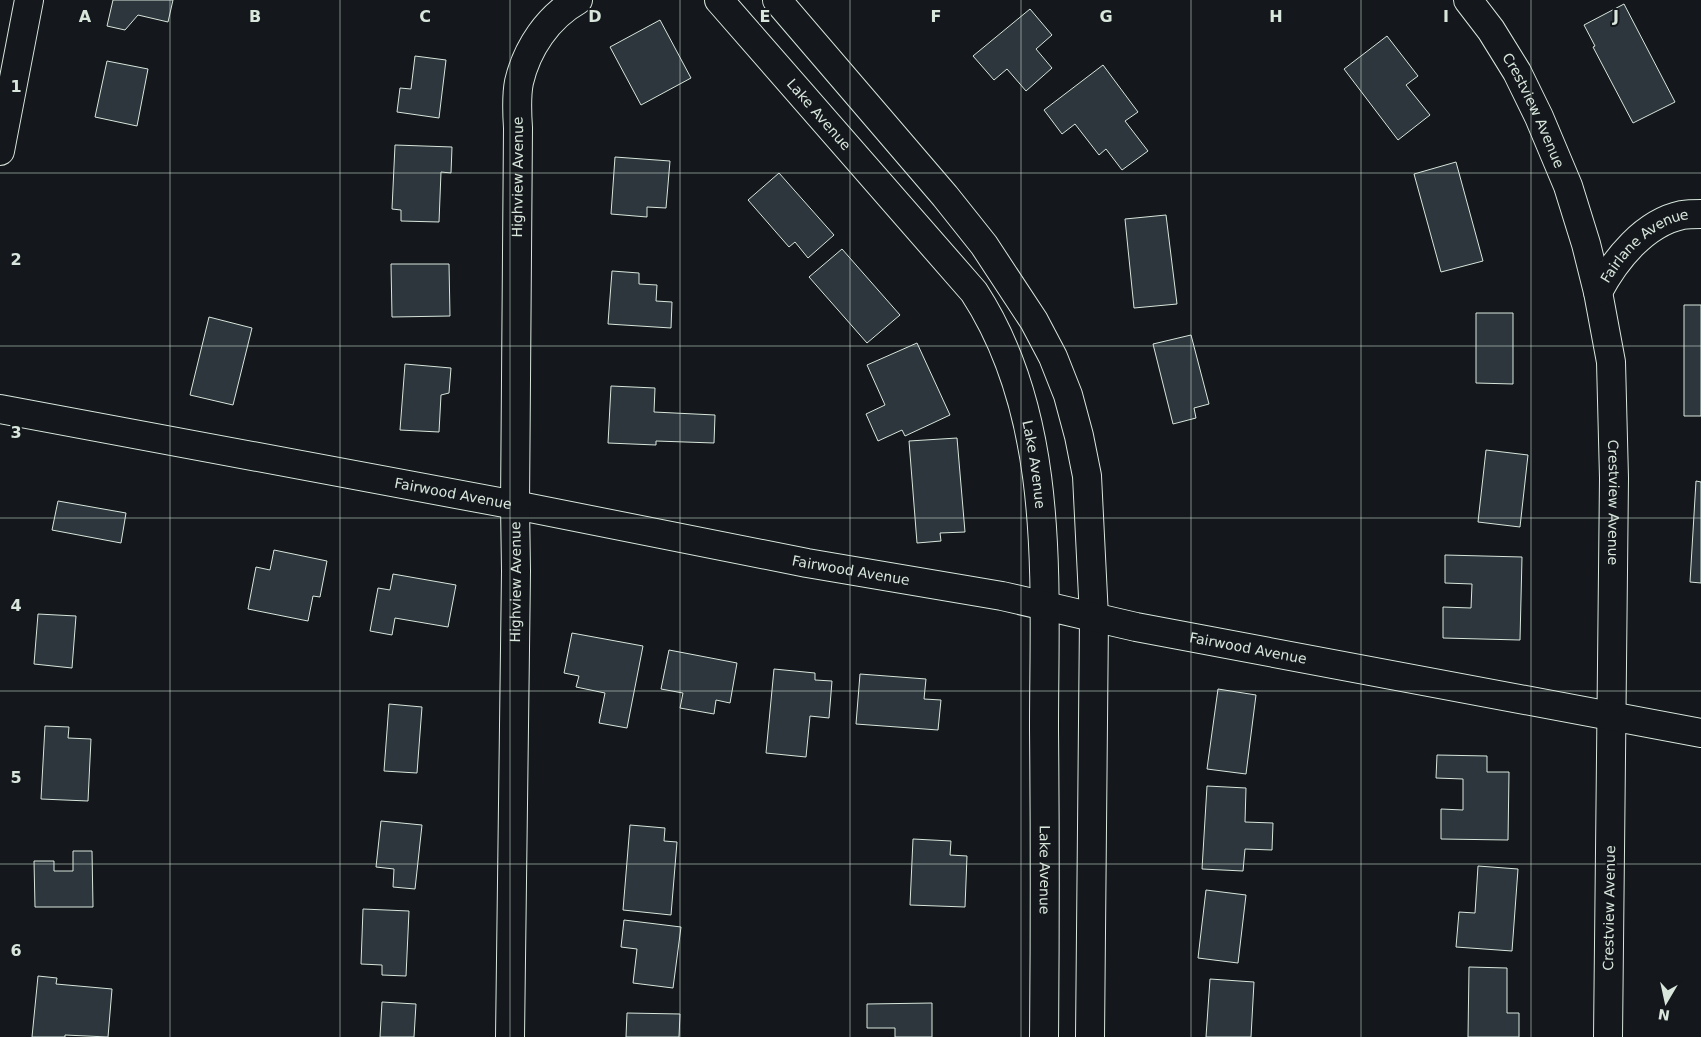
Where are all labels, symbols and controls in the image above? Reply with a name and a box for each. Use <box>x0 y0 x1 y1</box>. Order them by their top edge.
text: A <box>79 7 92 26</box>
text: B <box>249 7 261 26</box>
text: C <box>419 7 431 26</box>
text: D <box>588 7 602 26</box>
text: E <box>760 7 770 26</box>
text: F <box>931 7 941 26</box>
text: G <box>1099 7 1113 26</box>
text: H <box>1269 7 1283 26</box>
text: I <box>1443 7 1449 26</box>
text: J <box>1612 7 1619 26</box>
street label: Crestview Avenue <box>1499 50 1567 170</box>
street label: Lake Avenue <box>784 76 854 153</box>
text: 1 <box>10 77 22 96</box>
street label: Highview Avenue <box>509 116 526 238</box>
street label: Fairlane Avenue <box>1597 206 1689 286</box>
text: 2 <box>10 250 22 269</box>
street label: Lake Avenue <box>1019 419 1049 509</box>
text: 3 <box>10 423 22 442</box>
street label: Crestview Avenue <box>1605 440 1622 565</box>
street label: Fairwood Avenue <box>393 475 513 512</box>
street label: Highview Avenue <box>507 521 524 643</box>
street label: Fairwood Avenue <box>791 552 911 588</box>
text: 4 <box>10 596 22 615</box>
street label: Fairwood Avenue <box>1188 629 1308 667</box>
text: 5 <box>10 768 22 787</box>
street label: Lake Avenue <box>1037 825 1053 914</box>
street label: Crestview Avenue <box>1600 845 1618 971</box>
text: 6 <box>10 941 22 960</box>
north arrow <box>1641 977 1691 1027</box>
text: N <box>1657 1006 1671 1024</box>

